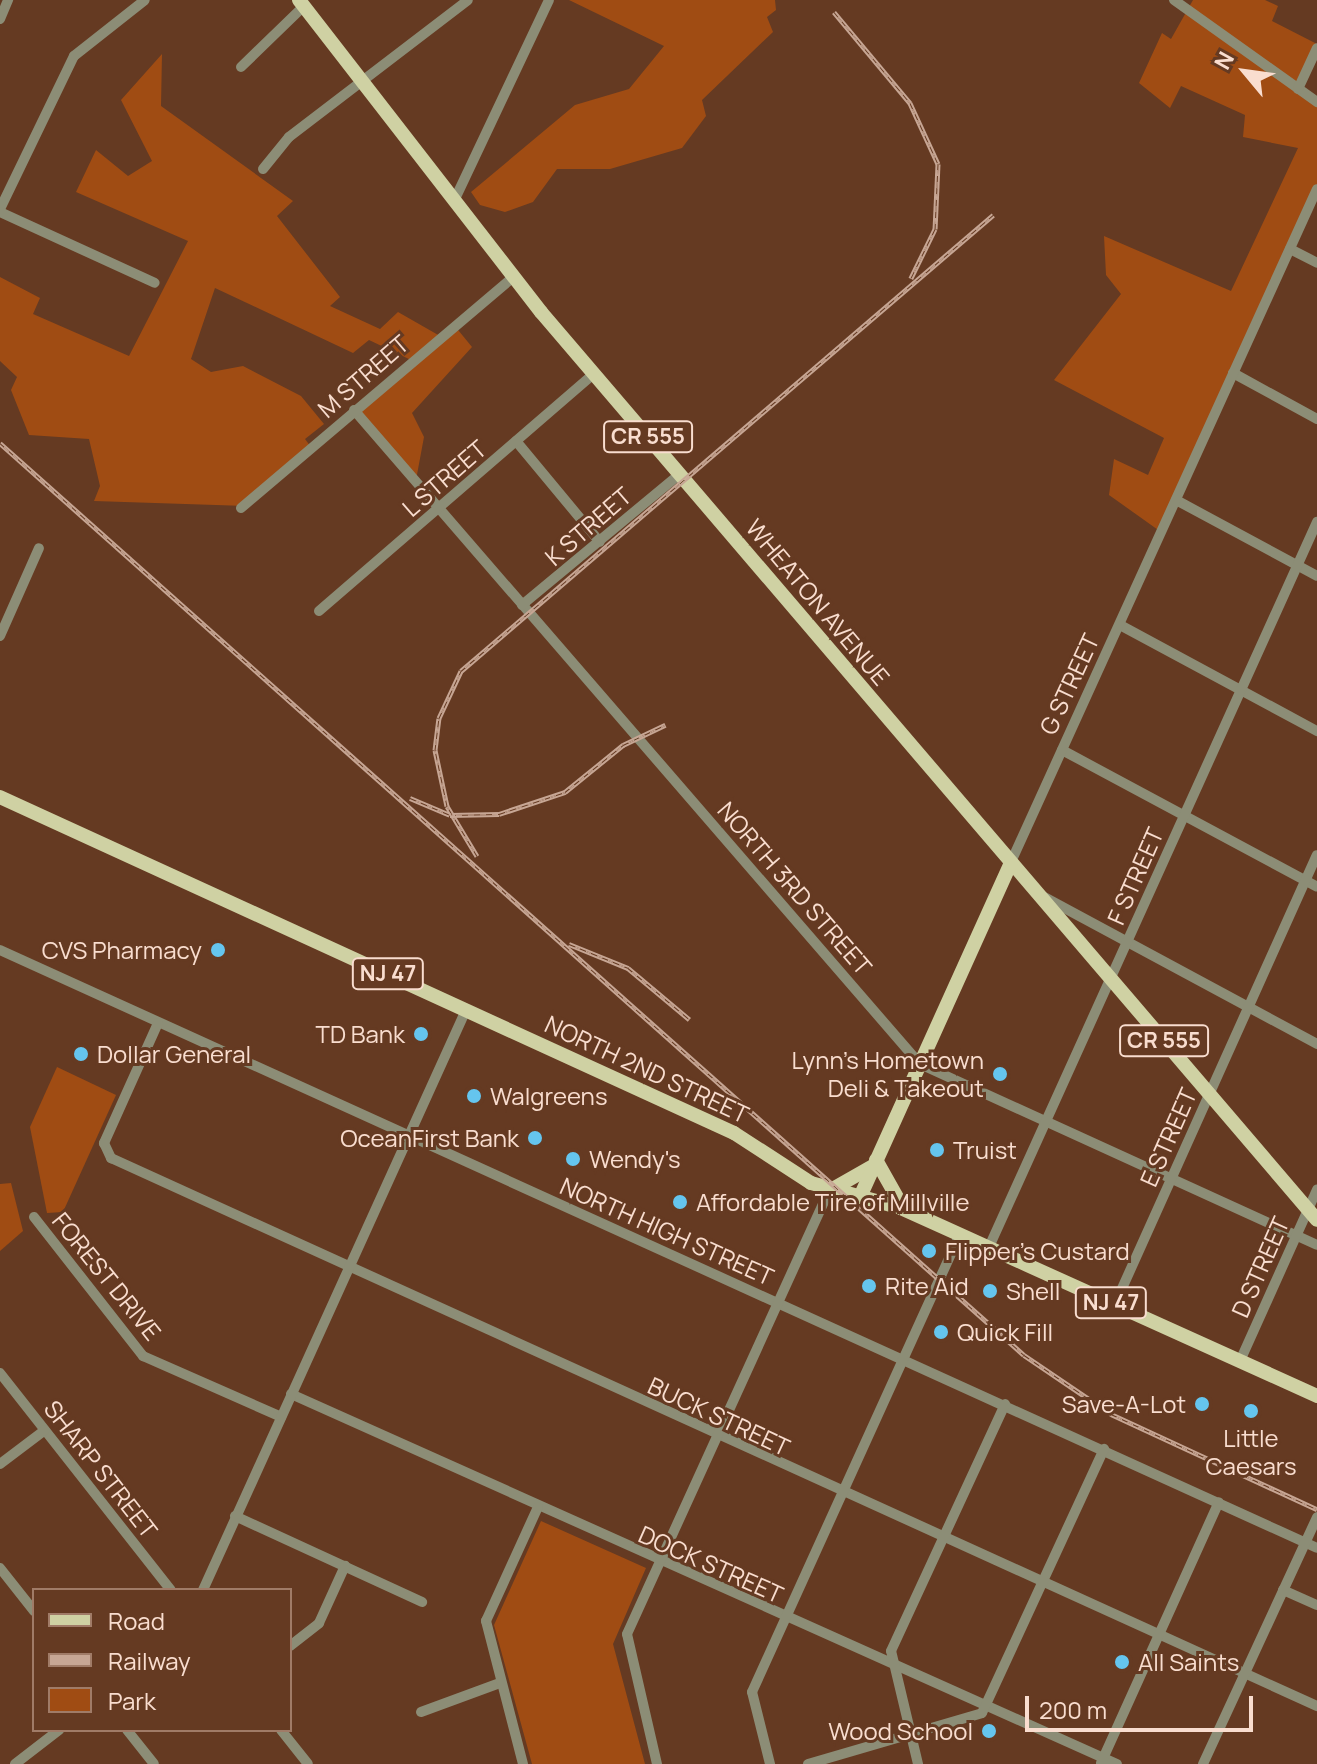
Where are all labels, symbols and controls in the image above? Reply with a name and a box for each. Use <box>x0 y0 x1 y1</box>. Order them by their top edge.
north arrow <box>1205 32 1285 112</box>
text: N <box>1207 46 1241 75</box>
street label: M STREET <box>312 329 414 423</box>
road number: CR 555 <box>602 419 694 455</box>
street label: L STREET <box>396 433 492 523</box>
street label: K STREET <box>539 481 637 571</box>
street label: WHEATON AVENUE <box>740 513 896 691</box>
street label: G STREET <box>1033 629 1105 739</box>
street label: NORTH 3RD STREET <box>712 796 878 980</box>
street label: F STREET <box>1101 823 1169 929</box>
place label: CVS Pharmacy <box>42 936 202 964</box>
marker: CVS Pharmacy <box>209 941 227 959</box>
road number: NJ 47 <box>350 956 426 992</box>
street label: NORTH 2ND STREET <box>541 1009 753 1129</box>
place label: TD Bank <box>316 1020 405 1048</box>
road number: CR 555 <box>1118 1023 1210 1059</box>
marker: TD Bank <box>412 1025 430 1043</box>
place label: Dollar General <box>97 1040 251 1068</box>
marker: Dollar General <box>72 1045 90 1063</box>
place label: Lynn's Hometown Deli & Takeout <box>792 1046 984 1102</box>
marker: Lynn's Hometown Deli & Takeout <box>991 1065 1009 1083</box>
place label: Walgreens <box>490 1082 607 1110</box>
street label: E STREET <box>1134 1083 1202 1191</box>
marker: Walgreens <box>465 1087 483 1105</box>
place label: OceanFirst Bank <box>340 1124 519 1152</box>
marker: OceanFirst Bank <box>526 1129 544 1147</box>
place label: Truist <box>953 1136 1017 1164</box>
marker: Truist <box>928 1141 946 1159</box>
place label: Wendy's <box>589 1145 681 1173</box>
marker: Wendy's <box>564 1150 582 1168</box>
street label: NORTH HIGH STREET <box>556 1171 778 1291</box>
place label: Affordable Tire of Millville <box>696 1188 970 1216</box>
marker: Affordable Tire of Millville <box>671 1193 689 1211</box>
street label: FOREST DRIVE <box>47 1206 167 1346</box>
street label: D STREET <box>1225 1212 1295 1322</box>
place label: Flipper's Custard <box>945 1237 1130 1265</box>
marker: Flipper's Custard <box>920 1242 938 1260</box>
place label: Rite Aid <box>885 1272 969 1300</box>
marker: Rite Aid <box>860 1277 878 1295</box>
place label: Shell <box>1006 1277 1060 1305</box>
marker: Shell <box>981 1282 999 1300</box>
road number: NJ 47 <box>1073 1285 1149 1321</box>
place label: Quick Fill <box>957 1318 1053 1346</box>
marker: Quick Fill <box>932 1323 950 1341</box>
street label: BUCK STREET <box>643 1370 795 1462</box>
place label: Save-A-Lot <box>1062 1390 1186 1418</box>
street label: SHARP STREET <box>38 1394 164 1544</box>
marker: Save-A-Lot <box>1193 1395 1211 1413</box>
marker: Little Caesars <box>1242 1402 1260 1420</box>
place label: Little Caesars <box>1205 1424 1297 1480</box>
street label: DOCK STREET <box>634 1519 788 1609</box>
legend <box>32 1588 292 1732</box>
text: Road <box>108 1604 165 1637</box>
text: Railway <box>108 1644 191 1677</box>
place label: All Saints <box>1138 1648 1239 1676</box>
marker: All Saints <box>1113 1653 1131 1671</box>
scale bar <box>1029 1680 1257 1730</box>
text: Park <box>108 1684 156 1717</box>
text: 200 m <box>1039 1693 1107 1726</box>
place label: Wood School <box>828 1717 973 1745</box>
marker: Wood School <box>980 1722 998 1740</box>

